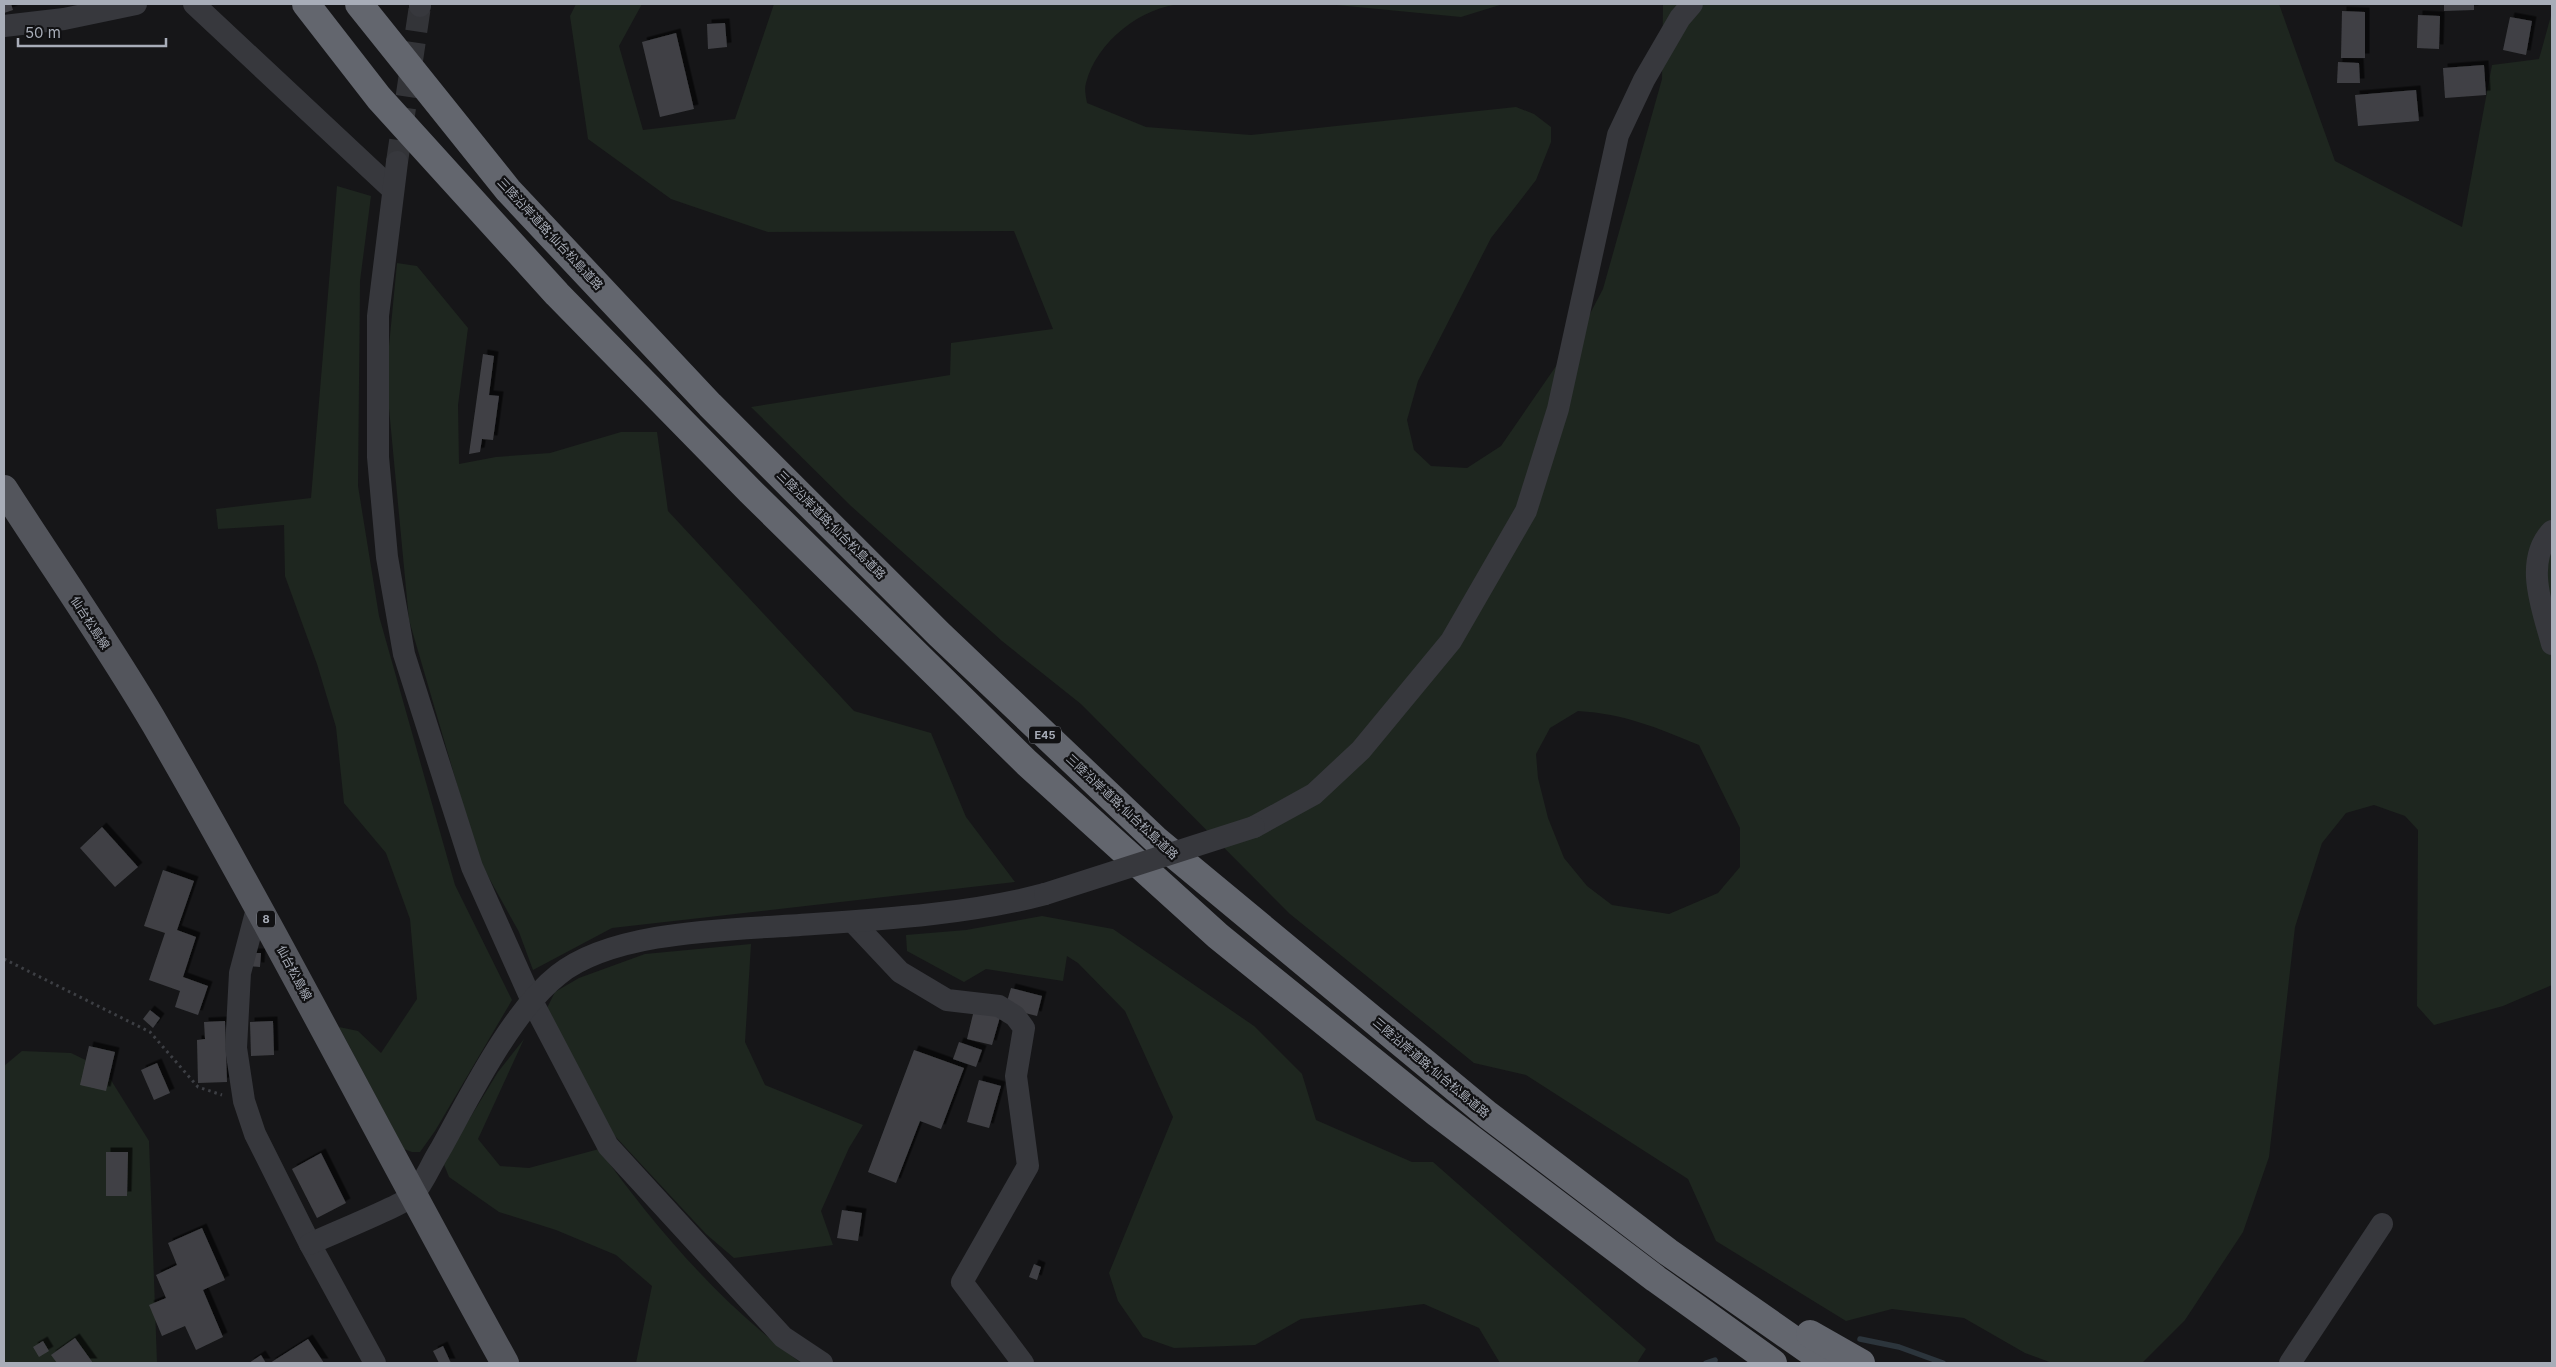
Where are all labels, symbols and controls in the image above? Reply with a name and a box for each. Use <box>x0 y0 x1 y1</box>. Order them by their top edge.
scale bar <box>18 15 165 47</box>
text: 50 m <box>25 23 61 42</box>
street label: 三陸沿岸道路;仙台松島道路 <box>495 175 606 293</box>
street label: 三陸沿岸道路;仙台松島道路 <box>774 467 889 582</box>
street label: 仙台松島線 <box>68 593 113 652</box>
road number: E45 <box>1029 726 1061 744</box>
street label: 三陸沿岸道路;仙台松島道路 <box>1063 751 1181 862</box>
road number: 8 <box>257 911 275 928</box>
street label: 仙台松島線 <box>274 943 315 1003</box>
street label: 三陸沿岸道路;仙台松島道路 <box>1370 1014 1493 1121</box>

